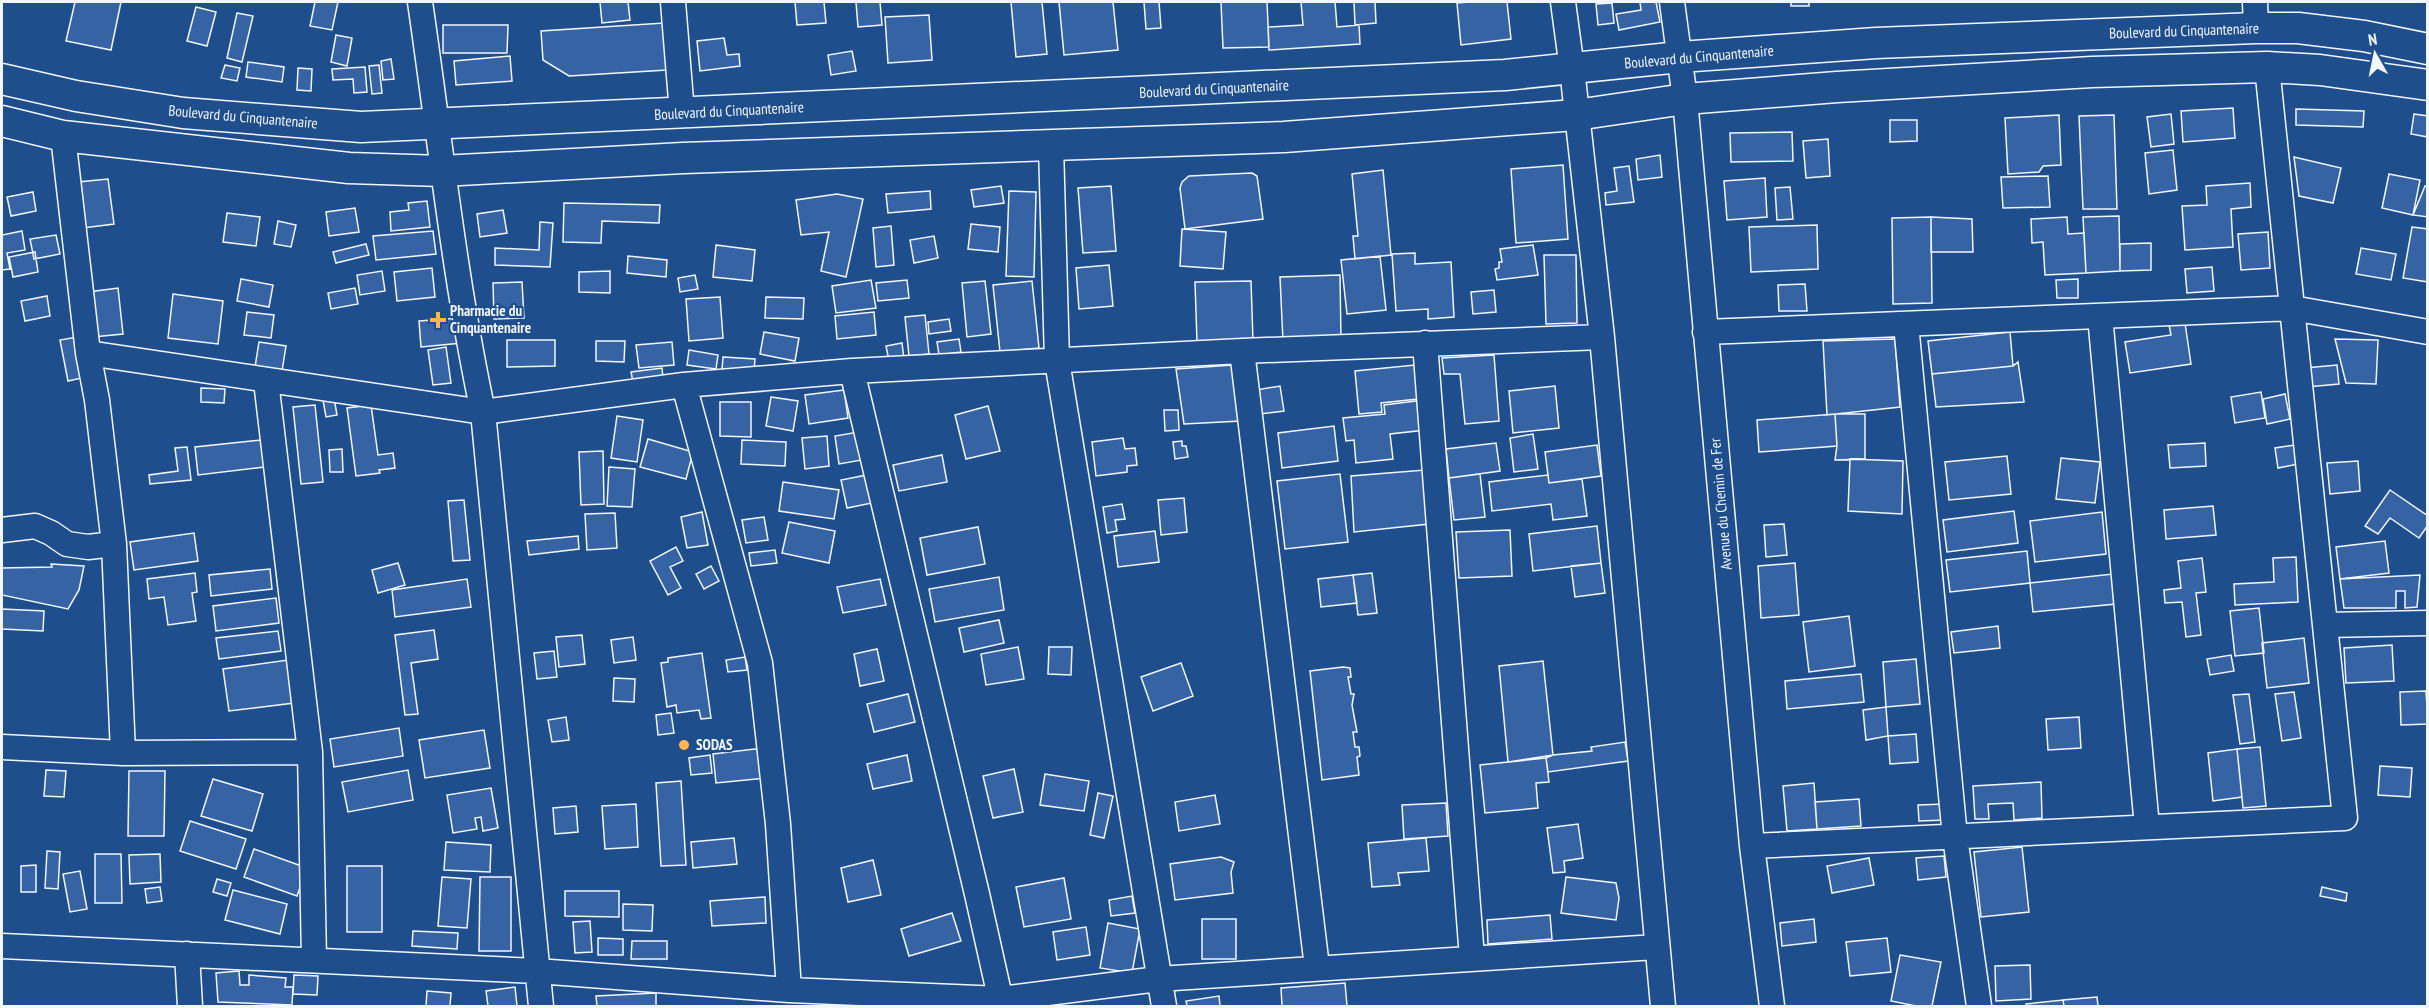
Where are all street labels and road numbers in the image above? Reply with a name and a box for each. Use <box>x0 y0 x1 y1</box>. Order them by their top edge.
street label: Boulevard du Cinquantenaire <box>2109 18 2259 43</box>
street label: Boulevard du Cinquantenaire <box>1623 41 1774 72</box>
street label: Boulevard du Cinquantenaire <box>1139 75 1289 102</box>
street label: Boulevard du Cinquantenaire <box>654 97 804 124</box>
street label: Boulevard du Cinquantenaire <box>168 101 319 132</box>
street label: Avenue du Chemin de Fer <box>1705 437 1736 571</box>

